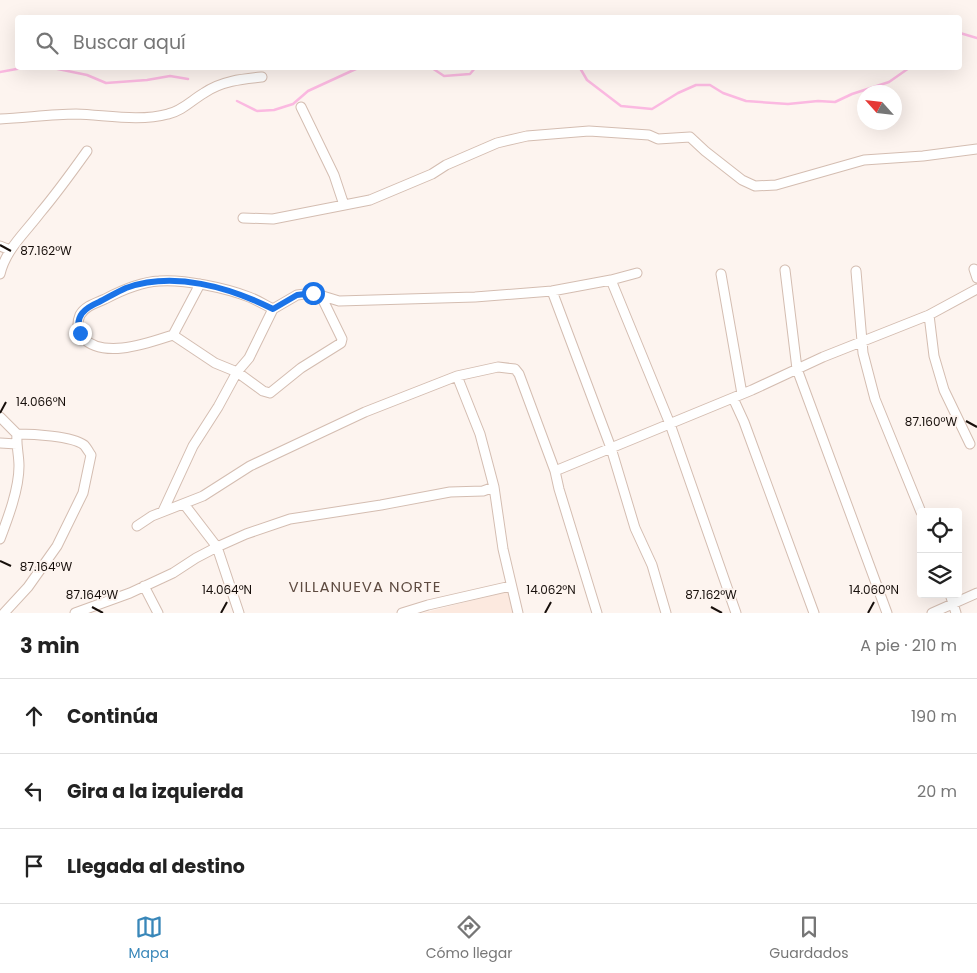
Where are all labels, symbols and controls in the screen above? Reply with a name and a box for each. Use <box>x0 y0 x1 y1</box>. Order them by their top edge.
search box <box>15 15 962 70</box>
icon: search <box>33 29 61 57</box>
text: Buscar aquí <box>73 29 186 56</box>
north arrow <box>857 85 902 130</box>
text: 87.162°W <box>20 242 72 259</box>
route start <box>302 282 325 305</box>
route end <box>69 322 92 345</box>
text: 14.066°N <box>16 393 66 410</box>
text: 87.160°W <box>905 413 957 430</box>
map controls <box>917 508 962 598</box>
button: locate <box>917 508 962 553</box>
button: layers <box>917 553 962 598</box>
text: 87.164°W <box>20 558 72 575</box>
district label: VILLANUEVA NORTE <box>289 576 441 597</box>
text: 14.064°N <box>202 581 252 598</box>
text: 14.062°N <box>526 581 576 598</box>
text: 14.060°N <box>849 581 899 598</box>
text: 87.164°W <box>66 586 118 603</box>
text: 87.162°W <box>685 586 737 603</box>
text: 3 min <box>20 631 80 660</box>
text: A pie · 210 m <box>860 634 957 657</box>
icon: ahead <box>20 702 48 730</box>
text: Continúa <box>67 703 158 730</box>
text: 190 m <box>911 705 957 728</box>
icon: left <box>20 777 48 805</box>
text: Gira a la izquierda <box>67 778 244 805</box>
text: 20 m <box>917 780 957 803</box>
icon: arrive <box>20 852 48 880</box>
text: Llegada al destino <box>67 853 245 880</box>
tab: Mapa <box>128 913 169 964</box>
tab: Cómo llegar <box>426 913 512 964</box>
tab: Guardados <box>769 913 849 964</box>

